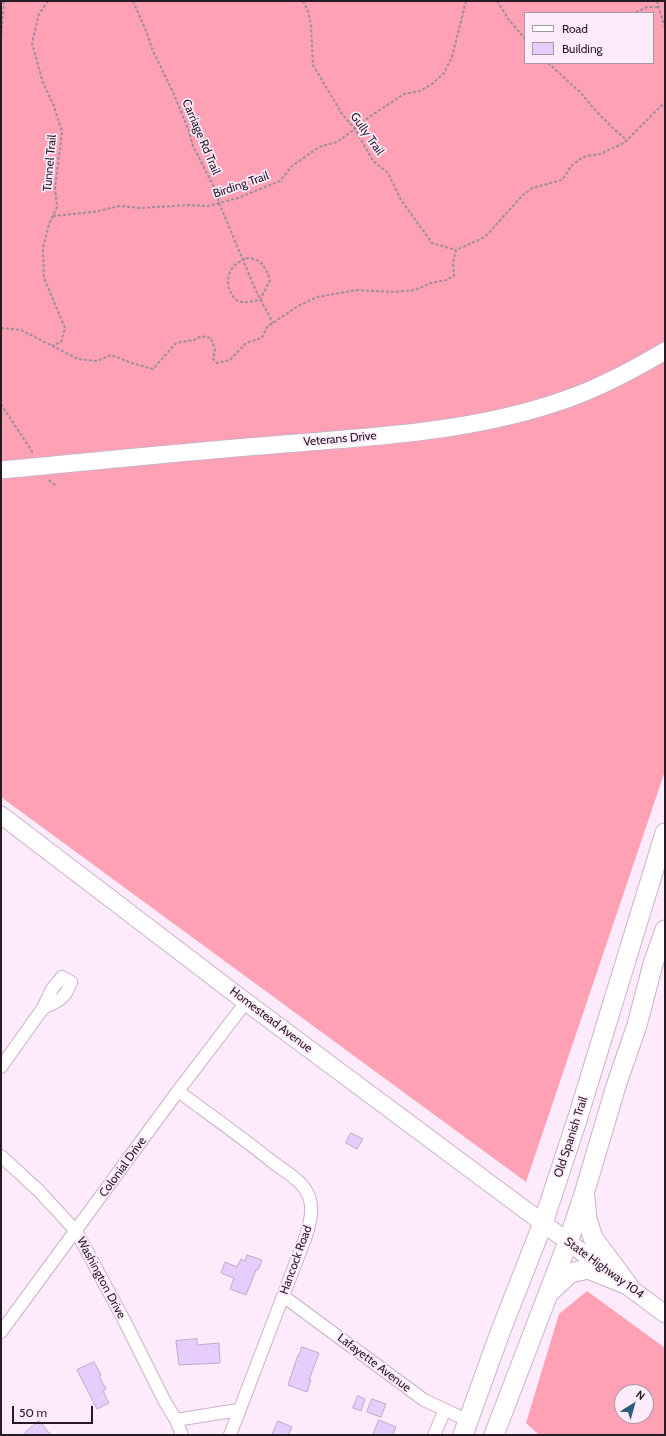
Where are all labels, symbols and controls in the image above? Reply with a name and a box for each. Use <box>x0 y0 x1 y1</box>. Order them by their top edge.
legend <box>524 12 654 64</box>
text: Road <box>562 21 588 36</box>
text: Building <box>562 41 603 56</box>
street label: Carriage Rd Trail <box>179 97 223 177</box>
street label: Gully Trail <box>347 110 387 158</box>
street label: Tunnel Trail <box>40 134 60 192</box>
street label: Birding Trail <box>211 169 271 201</box>
street label: Veterans Drive <box>303 429 377 449</box>
street label: Homestead Avenue <box>227 984 315 1056</box>
street label: Old Spanish Trail <box>551 1095 591 1179</box>
street label: Colonial Drive <box>96 1134 150 1200</box>
street label: Hancock Road <box>277 1224 315 1296</box>
street label: State Highway 104 <box>561 1234 647 1302</box>
street label: Washington Drive <box>73 1235 129 1321</box>
street label: Lafayette Avenue <box>334 1331 414 1395</box>
north arrow <box>614 1384 654 1424</box>
text: N <box>633 1387 648 1403</box>
scale bar <box>14 1398 95 1424</box>
text: 50 m <box>19 1405 47 1420</box>

